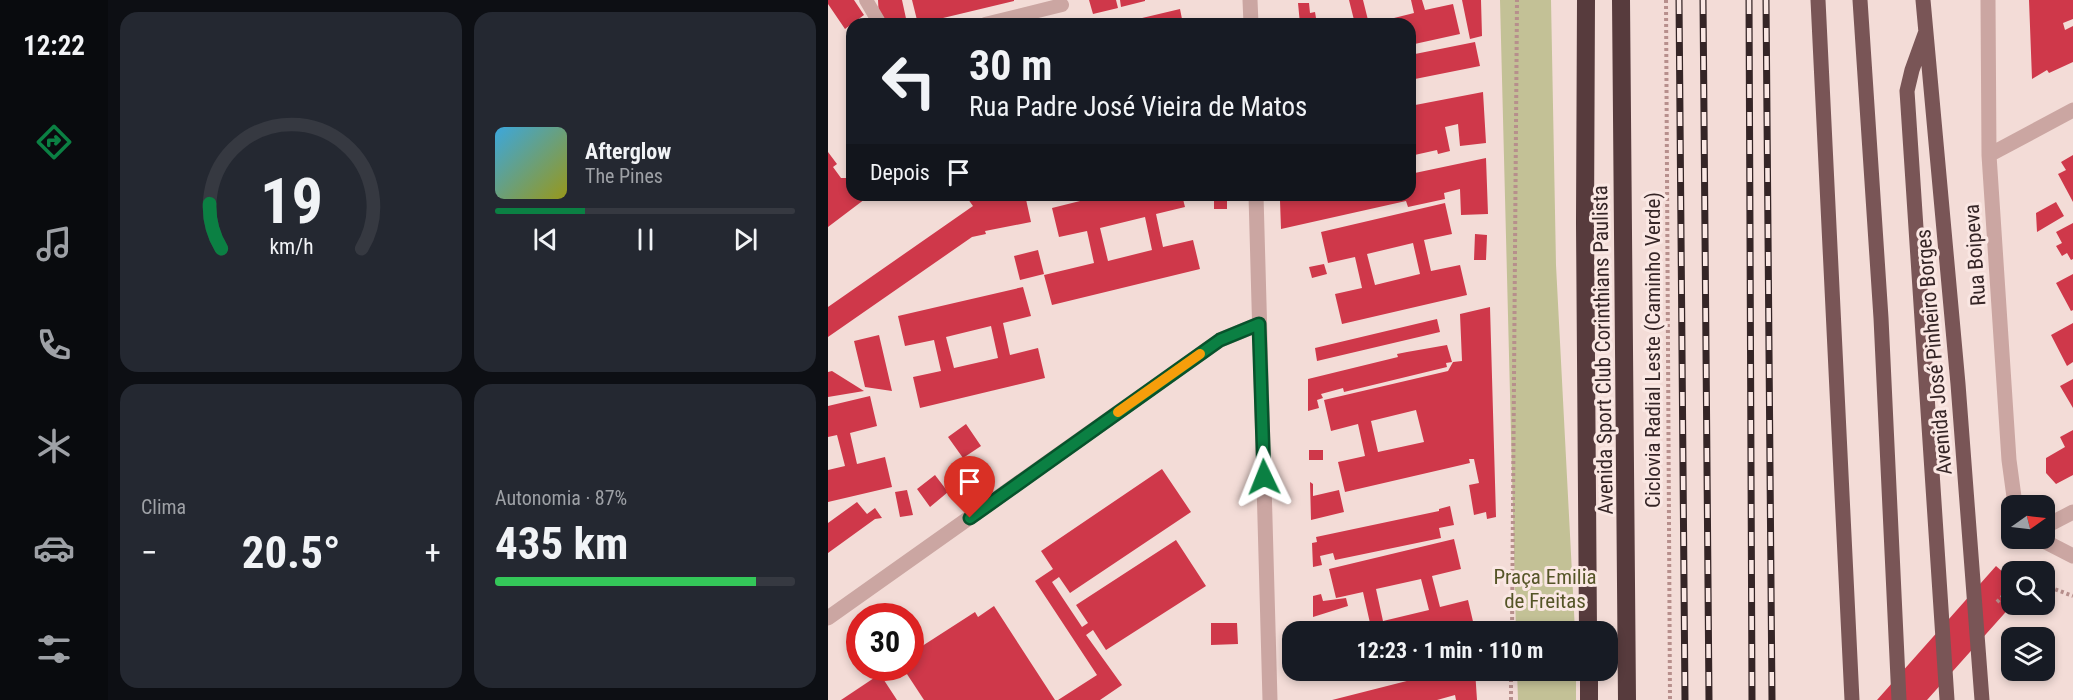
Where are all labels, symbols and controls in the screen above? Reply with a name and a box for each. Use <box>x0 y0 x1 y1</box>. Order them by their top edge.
text: 12:22 <box>23 30 85 62</box>
text: 30 m <box>969 41 1052 90</box>
icon: left <box>870 42 948 120</box>
text: Rua Padre José Vieira de Matos <box>969 91 1307 123</box>
icon: directions <box>33 121 75 163</box>
text: Afterglow <box>585 139 671 164</box>
icon: arrive <box>942 156 975 189</box>
text: Depois <box>870 160 930 185</box>
text: The Pines <box>585 164 663 188</box>
text: 19 <box>259 165 323 238</box>
street label: Avenida Sport Club Corinthians Paulista <box>1588 185 1618 515</box>
street label: Ciclovia Radial Leste (Caminho Verde) <box>1641 192 1665 508</box>
street label: Rua Boipeva <box>1959 203 1991 307</box>
icon: music <box>33 223 75 265</box>
icon: previous <box>529 223 562 256</box>
icon: pause <box>629 223 662 256</box>
icon: next <box>729 223 762 256</box>
street label: Avenida José Pinheiro Borges <box>1911 228 1957 476</box>
text: km/h <box>269 234 313 259</box>
icon: phone <box>33 324 75 366</box>
icon: climate <box>33 425 75 467</box>
position arrow <box>1232 445 1296 509</box>
pin <box>944 456 995 518</box>
icon: arrive <box>953 465 986 498</box>
text: Autonomia · 87% <box>495 486 627 510</box>
text: Clima <box>141 495 186 519</box>
north arrow <box>2001 495 2055 549</box>
map controls <box>2001 495 2055 681</box>
text: 435 km <box>495 517 628 570</box>
text: 20.5° <box>242 526 340 579</box>
icon: car <box>33 527 75 569</box>
text: − <box>141 533 158 572</box>
text: + <box>425 533 441 572</box>
button: search <box>2001 561 2055 615</box>
park label: Praça Emilia de Freitas <box>1493 565 1597 613</box>
speed limit sign: 30 <box>846 603 924 681</box>
button: layers <box>2001 627 2055 681</box>
icon: filters <box>33 628 75 670</box>
text: 12:23 · 1 min · 110 m <box>1357 638 1543 663</box>

